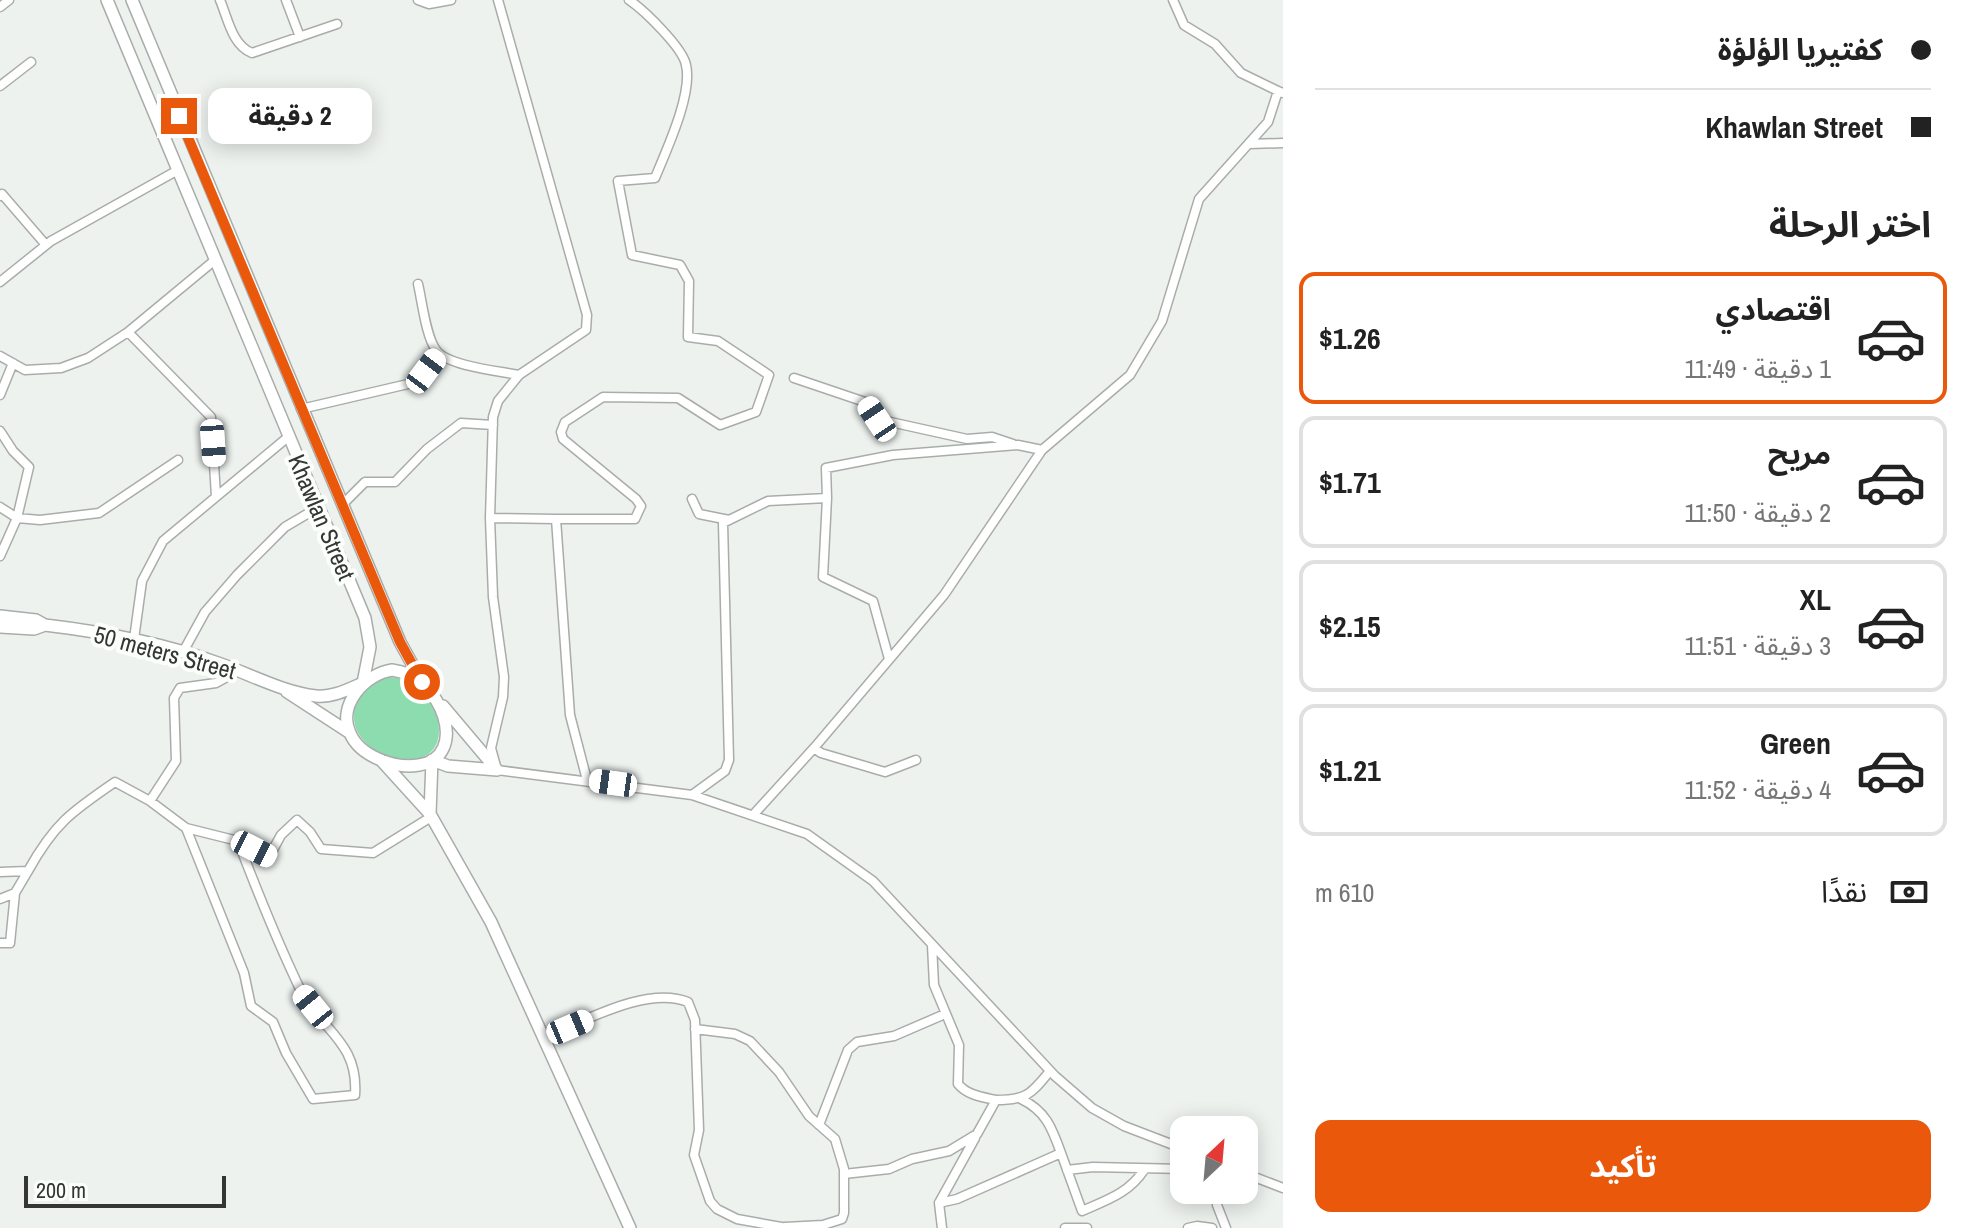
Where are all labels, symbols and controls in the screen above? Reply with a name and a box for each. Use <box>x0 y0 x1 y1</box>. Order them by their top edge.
text: كفتيريا الؤلؤة <box>1718 29 1883 69</box>
callout: 2 دقيقة <box>207 88 371 144</box>
route end <box>161 98 197 134</box>
text: 2 دقيقة <box>248 98 332 133</box>
text: Khawlan Street <box>1705 107 1883 147</box>
text: اختر الرحلة <box>1769 200 1931 248</box>
text: اقتصادي <box>1716 289 1831 329</box>
icon: car <box>1855 302 1927 374</box>
text: $1.26 <box>1319 318 1381 358</box>
car <box>402 345 450 397</box>
text: 1 دقيقة · 11:49 <box>1684 351 1831 386</box>
car <box>854 392 900 446</box>
car <box>199 418 227 468</box>
text: مريح <box>1768 433 1831 473</box>
icon: car <box>1855 446 1927 518</box>
street label: Khawlan Street <box>281 449 363 585</box>
text: $1.71 <box>1319 462 1381 502</box>
text: 2 دقيقة · 11:50 <box>1684 495 1831 530</box>
text: XL <box>1800 579 1831 619</box>
icon: car <box>1855 590 1927 662</box>
text: $2.15 <box>1319 606 1381 646</box>
street label: 50 meters Street <box>91 618 240 686</box>
text: 3 دقيقة · 11:51 <box>1684 628 1831 663</box>
route start <box>404 664 440 700</box>
text: Green <box>1760 723 1831 763</box>
icon: car <box>1855 734 1927 806</box>
text: $1.21 <box>1319 750 1381 790</box>
car <box>588 768 638 798</box>
text: 4 دقيقة · 11:52 <box>1684 772 1831 807</box>
car <box>227 827 281 871</box>
icon: cash <box>1887 870 1931 914</box>
text: نقدًا <box>1821 871 1867 911</box>
text: 610 m <box>1315 875 1374 910</box>
car <box>289 981 337 1033</box>
car <box>543 1007 597 1047</box>
north arrow <box>1170 1116 1258 1204</box>
map controls <box>1170 1116 1258 1204</box>
button: تأكيد <box>1315 1120 1931 1212</box>
scale bar <box>24 1172 226 1208</box>
text: 200 m <box>36 1175 86 1205</box>

